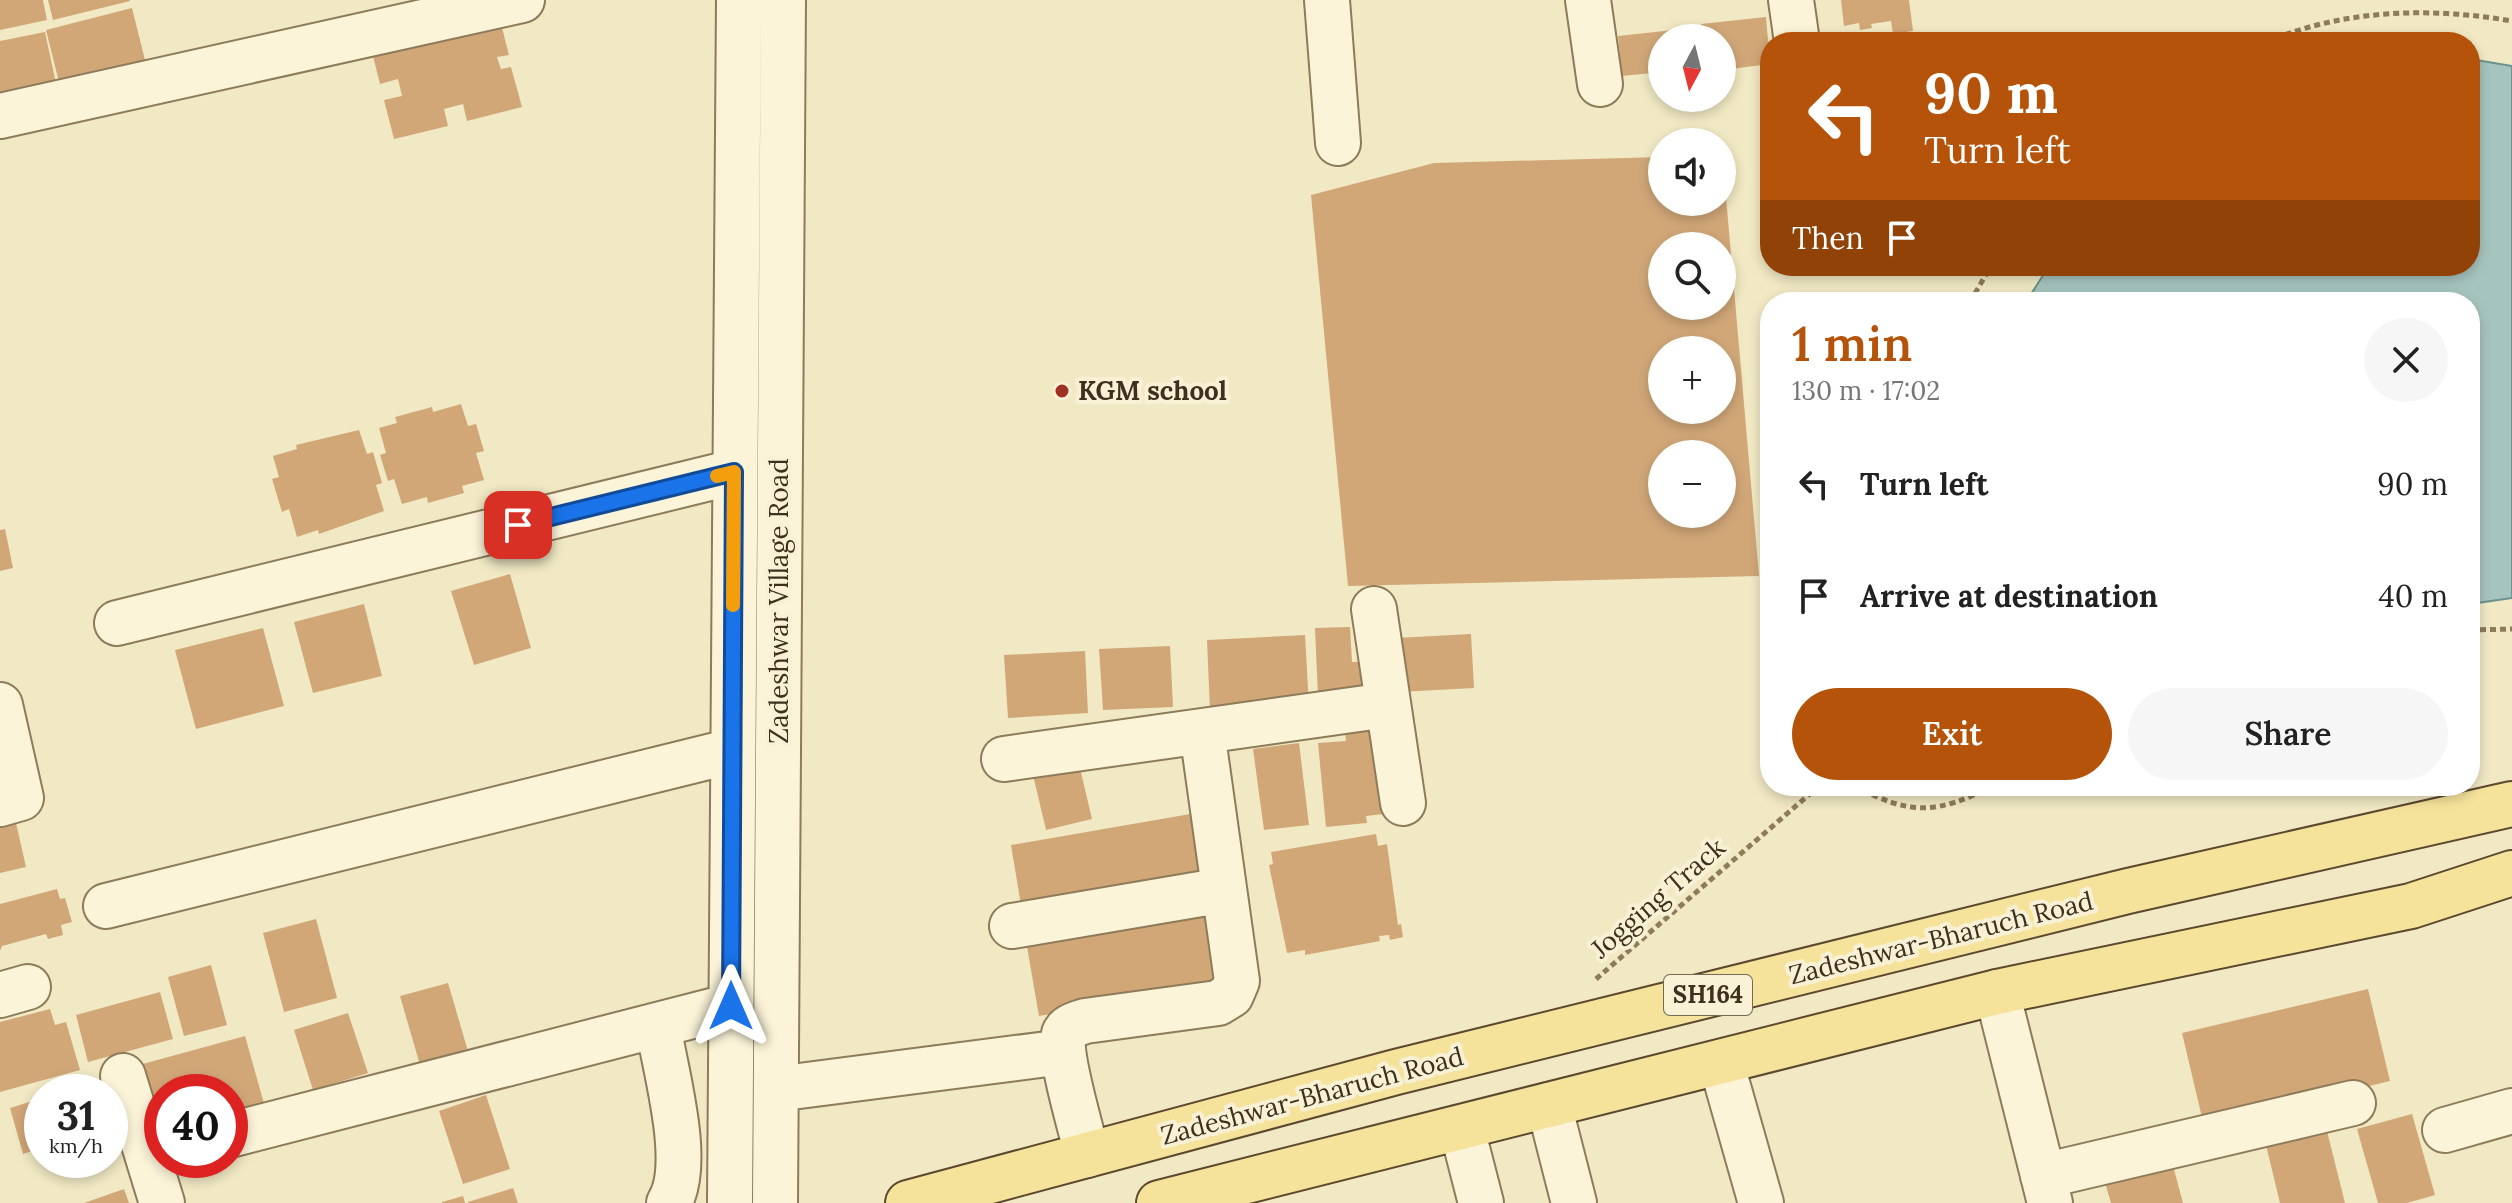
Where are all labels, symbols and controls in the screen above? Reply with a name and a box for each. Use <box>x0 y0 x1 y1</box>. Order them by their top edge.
north arrow <box>1648 24 1736 112</box>
map controls <box>1648 24 1736 528</box>
text: 90 m <box>1924 57 2058 128</box>
icon: left <box>1792 64 1896 168</box>
text: Turn left <box>1924 127 2071 173</box>
button: sound <box>1648 128 1736 216</box>
icon: arrive <box>1880 216 1924 260</box>
text: Then <box>1792 219 1864 257</box>
button: search <box>1648 232 1736 320</box>
text: 1 min <box>1792 313 1912 374</box>
button: close <box>2364 318 2448 402</box>
button: + <box>1648 336 1736 424</box>
place label: KGM school <box>1078 374 1227 407</box>
text: 130 m · 17:02 <box>1792 374 1940 407</box>
marker: KGM school <box>1053 382 1071 400</box>
button: − <box>1648 440 1736 528</box>
street label: Zadeshwar Village Road <box>762 458 795 744</box>
icon: left <box>1792 462 1836 506</box>
text: Turn left <box>1860 465 1988 503</box>
text: 90 m <box>2377 465 2448 503</box>
pin <box>484 491 552 559</box>
icon: arrive <box>496 503 540 547</box>
icon: arrive <box>1792 574 1836 618</box>
text: Arrive at destination <box>1860 577 2158 615</box>
text: 40 m <box>2378 577 2448 615</box>
button: Exit <box>1792 688 2112 780</box>
button: Share <box>2128 688 2448 780</box>
street label: Jogging Track <box>1583 830 1732 966</box>
street label: Zadeshwar-Bharuch Road <box>1786 884 2096 991</box>
position arrow <box>689 964 773 1048</box>
road number: SH164 <box>1664 975 1752 1015</box>
street label: Zadeshwar-Bharuch Road <box>1157 1039 1467 1152</box>
speed limit sign: 40 <box>144 1074 248 1178</box>
text: 31 <box>57 1090 95 1141</box>
text: km/h <box>49 1133 103 1158</box>

